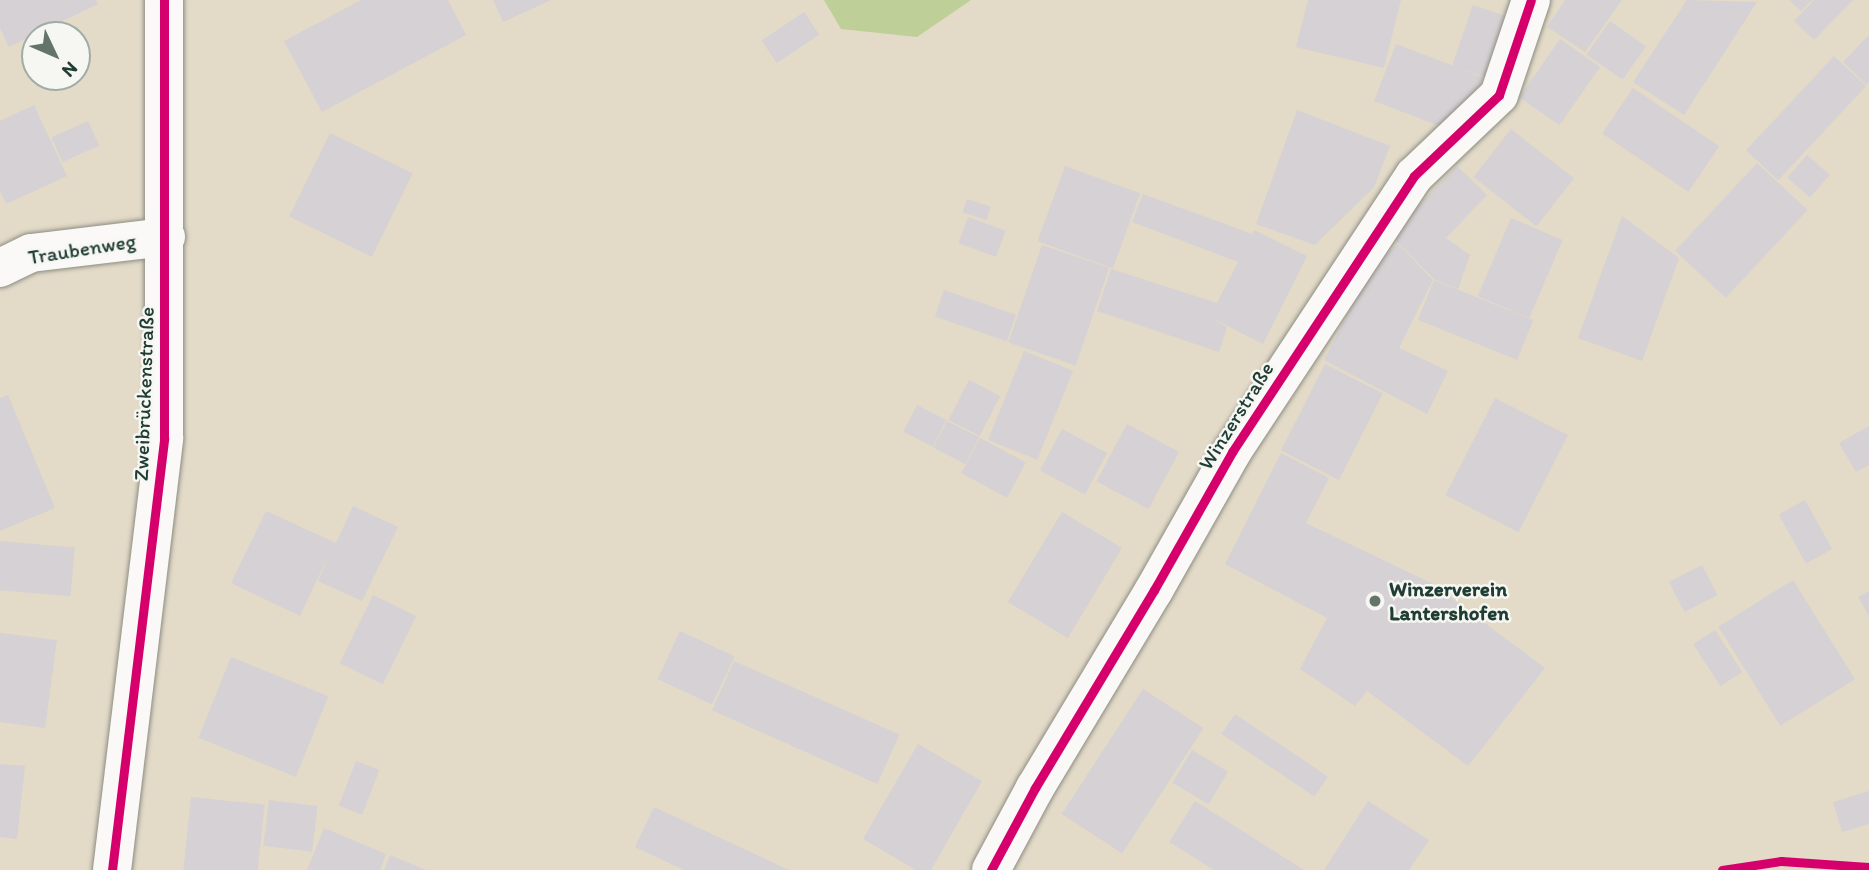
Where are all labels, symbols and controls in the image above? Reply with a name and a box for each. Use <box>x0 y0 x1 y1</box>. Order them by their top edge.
north arrow <box>21 21 91 91</box>
text: N <box>57 57 83 82</box>
street label: Traubenweg <box>26 228 138 270</box>
street label: Zweibrückenstraße <box>128 306 160 482</box>
street label: Winzerstraße <box>1193 357 1279 475</box>
place label: Winzerverein Lantershofen <box>1389 576 1509 626</box>
marker: Winzerverein Lantershofen <box>1367 593 1383 609</box>

